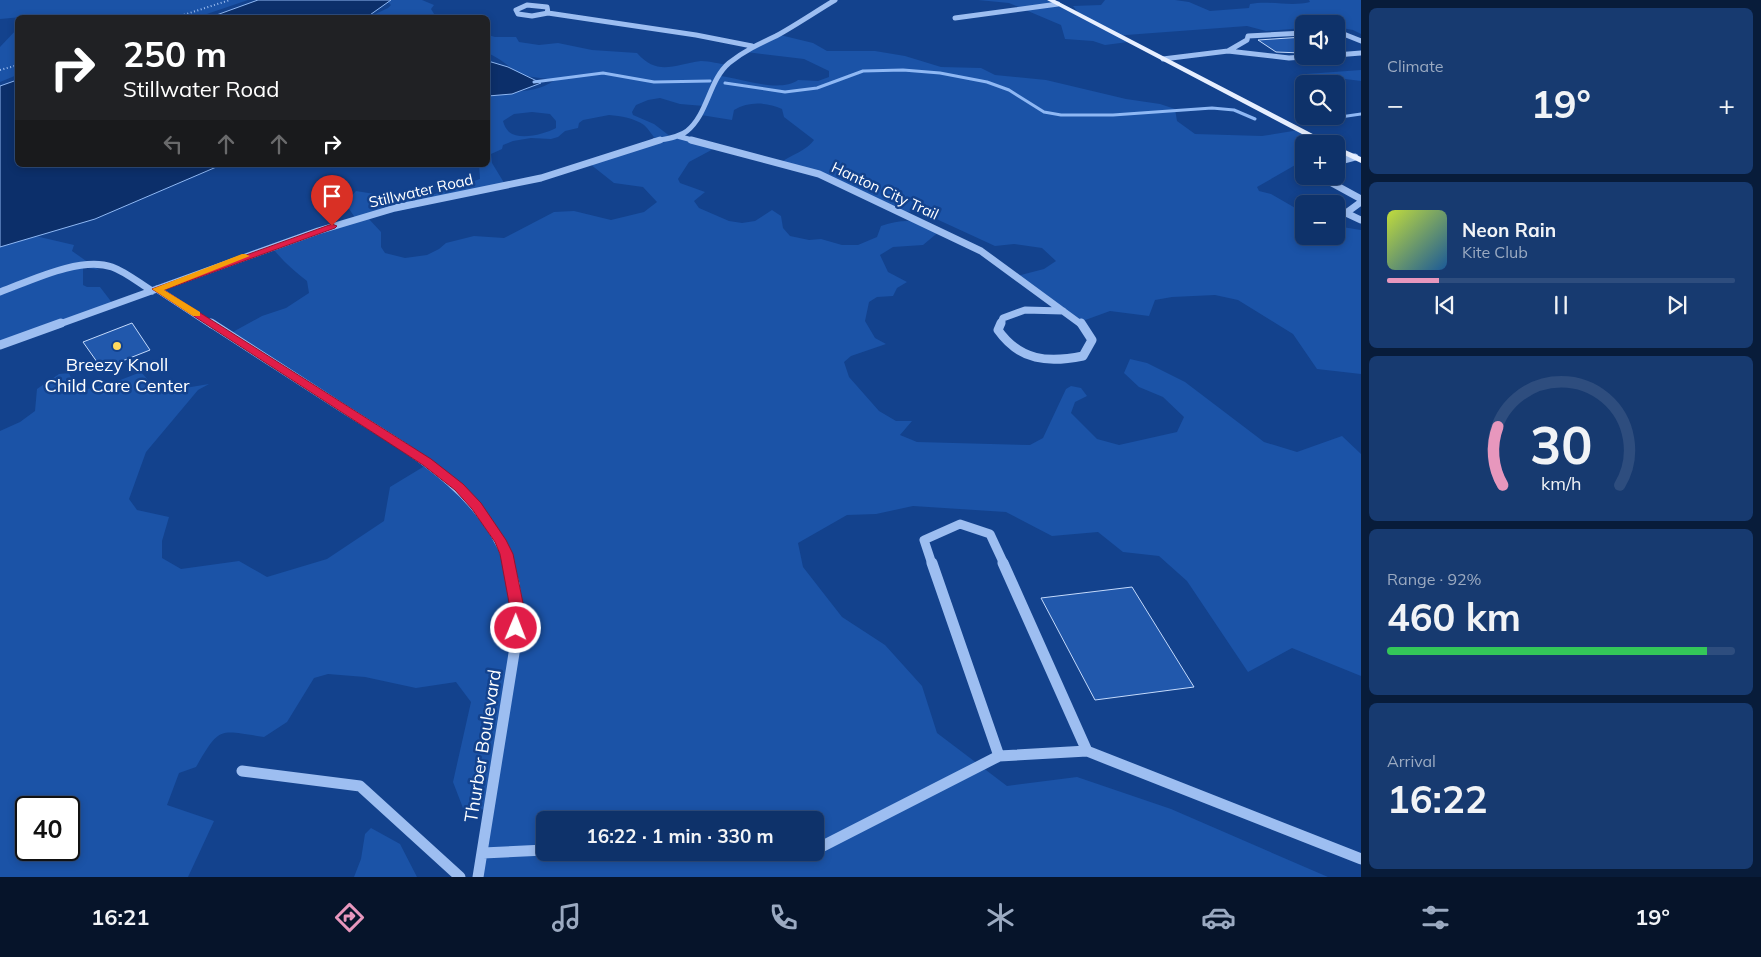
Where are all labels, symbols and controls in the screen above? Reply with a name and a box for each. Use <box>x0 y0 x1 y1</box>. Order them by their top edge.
map controls <box>1295 15 1345 245</box>
button: sound <box>1295 15 1345 65</box>
text: 250 m <box>123 32 227 76</box>
icon: right <box>40 35 105 100</box>
text: Climate <box>1387 56 1443 76</box>
text: Stillwater Road <box>123 75 279 103</box>
button: search <box>1295 75 1345 125</box>
text: 19° <box>1531 80 1591 128</box>
text: − <box>1387 87 1404 122</box>
text: + <box>1718 87 1735 122</box>
icon: left <box>159 130 187 158</box>
icon: ahead <box>212 130 240 158</box>
icon: ahead <box>265 130 293 158</box>
icon: right <box>318 130 346 158</box>
button: + <box>1295 135 1345 185</box>
street label: Hanton City Trail <box>829 157 942 224</box>
street label: Stillwater Road <box>367 169 475 212</box>
pin <box>311 175 353 226</box>
icon: arrive <box>318 182 346 210</box>
button: − <box>1295 195 1345 245</box>
text: Neon Rain <box>1462 218 1556 242</box>
text: Kite Club <box>1462 242 1528 262</box>
icon: previous <box>1431 291 1459 319</box>
icon: pause <box>1547 291 1575 319</box>
icon: next <box>1663 291 1691 319</box>
marker: Breezy Knoll Child Care Center <box>111 340 123 352</box>
place label: Breezy Knoll Child Care Center <box>44 353 190 397</box>
text: 30 <box>1530 412 1592 477</box>
text: km/h <box>1541 472 1581 494</box>
text: Range · 92% <box>1387 569 1482 589</box>
text: 460 km <box>1387 593 1521 641</box>
position arrow <box>489 601 541 653</box>
street label: Thurber Boulevard <box>459 668 506 824</box>
text: Arrival <box>1387 751 1436 771</box>
text: 16:22 <box>1387 775 1488 823</box>
speed limit sign: 40 <box>15 796 80 861</box>
text: 16:22 · 1 min · 330 m <box>586 824 774 848</box>
icon: directions <box>332 900 367 935</box>
icon: music <box>549 900 584 935</box>
icon: phone <box>766 900 801 935</box>
icon: climate <box>983 900 1018 935</box>
icon: car <box>1201 900 1236 935</box>
icon: filters <box>1418 900 1453 935</box>
text: 16:21 <box>91 903 149 931</box>
text: 19° <box>1635 903 1670 931</box>

